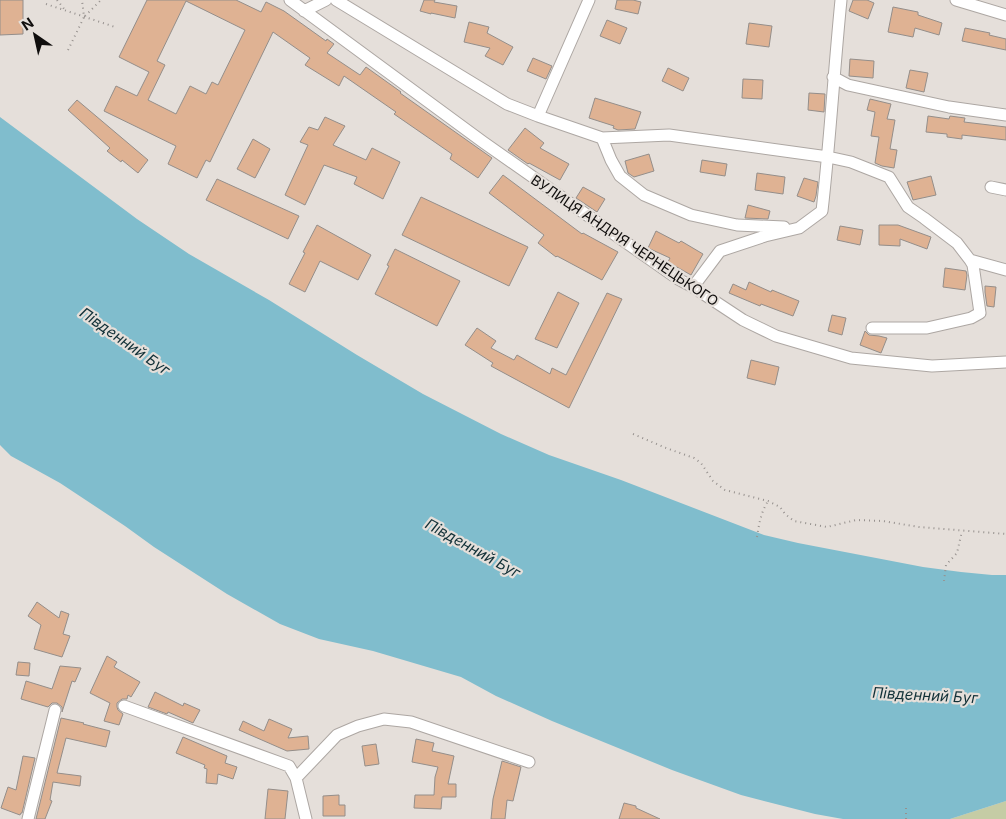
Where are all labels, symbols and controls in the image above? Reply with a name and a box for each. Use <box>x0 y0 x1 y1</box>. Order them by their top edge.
north arrow <box>10 10 60 60</box>
text: N <box>18 14 37 34</box>
street label: ВУЛИЦЯ АНДРІЯ ЧЕРНЕЦЬКОГО <box>528 171 722 309</box>
water label: Південний Буг <box>76 303 174 379</box>
water label: Південний Буг <box>422 514 524 582</box>
water label: Південний Буг <box>872 683 979 707</box>

